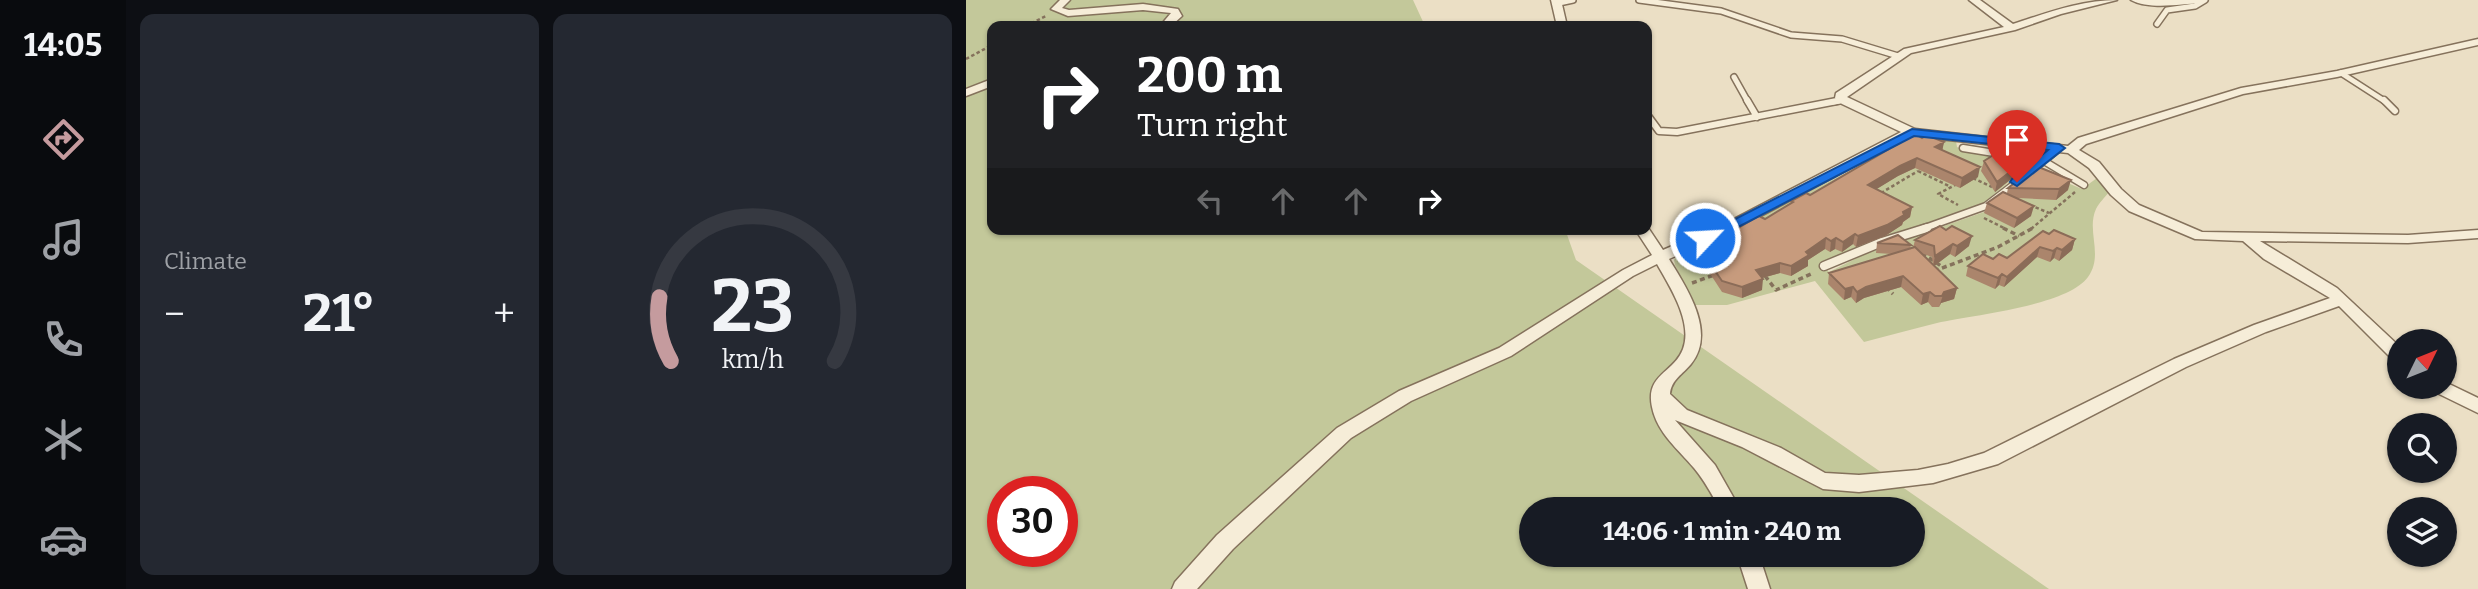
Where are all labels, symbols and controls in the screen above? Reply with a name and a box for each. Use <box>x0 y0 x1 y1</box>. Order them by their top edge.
text: 14:05 <box>24 26 102 64</box>
text: 200 m <box>1137 46 1282 105</box>
icon: right <box>1022 49 1113 140</box>
text: Turn right <box>1137 106 1288 144</box>
pin <box>1987 110 2047 182</box>
icon: directions <box>39 115 88 164</box>
icon: arrive <box>1998 121 2036 159</box>
icon: left <box>1191 182 1229 220</box>
icon: ahead <box>1264 182 1302 220</box>
icon: ahead <box>1337 182 1375 220</box>
icon: right <box>1410 182 1448 220</box>
position arrow <box>1668 201 1742 275</box>
icon: music <box>39 215 88 264</box>
text: Climate <box>164 247 247 275</box>
text: 23 <box>711 263 794 350</box>
text: 21° <box>303 282 375 345</box>
text: − <box>164 291 185 337</box>
text: + <box>493 291 515 337</box>
icon: phone <box>39 315 88 364</box>
north arrow <box>2387 329 2457 399</box>
map controls <box>2387 329 2457 567</box>
text: km/h <box>722 344 784 374</box>
button: search <box>2387 413 2457 483</box>
icon: climate <box>39 415 88 464</box>
speed limit sign: 30 <box>987 476 1078 567</box>
button: layers <box>2387 497 2457 567</box>
icon: car <box>39 515 88 564</box>
text: 14:06 · 1 min · 240 m <box>1603 516 1841 547</box>

